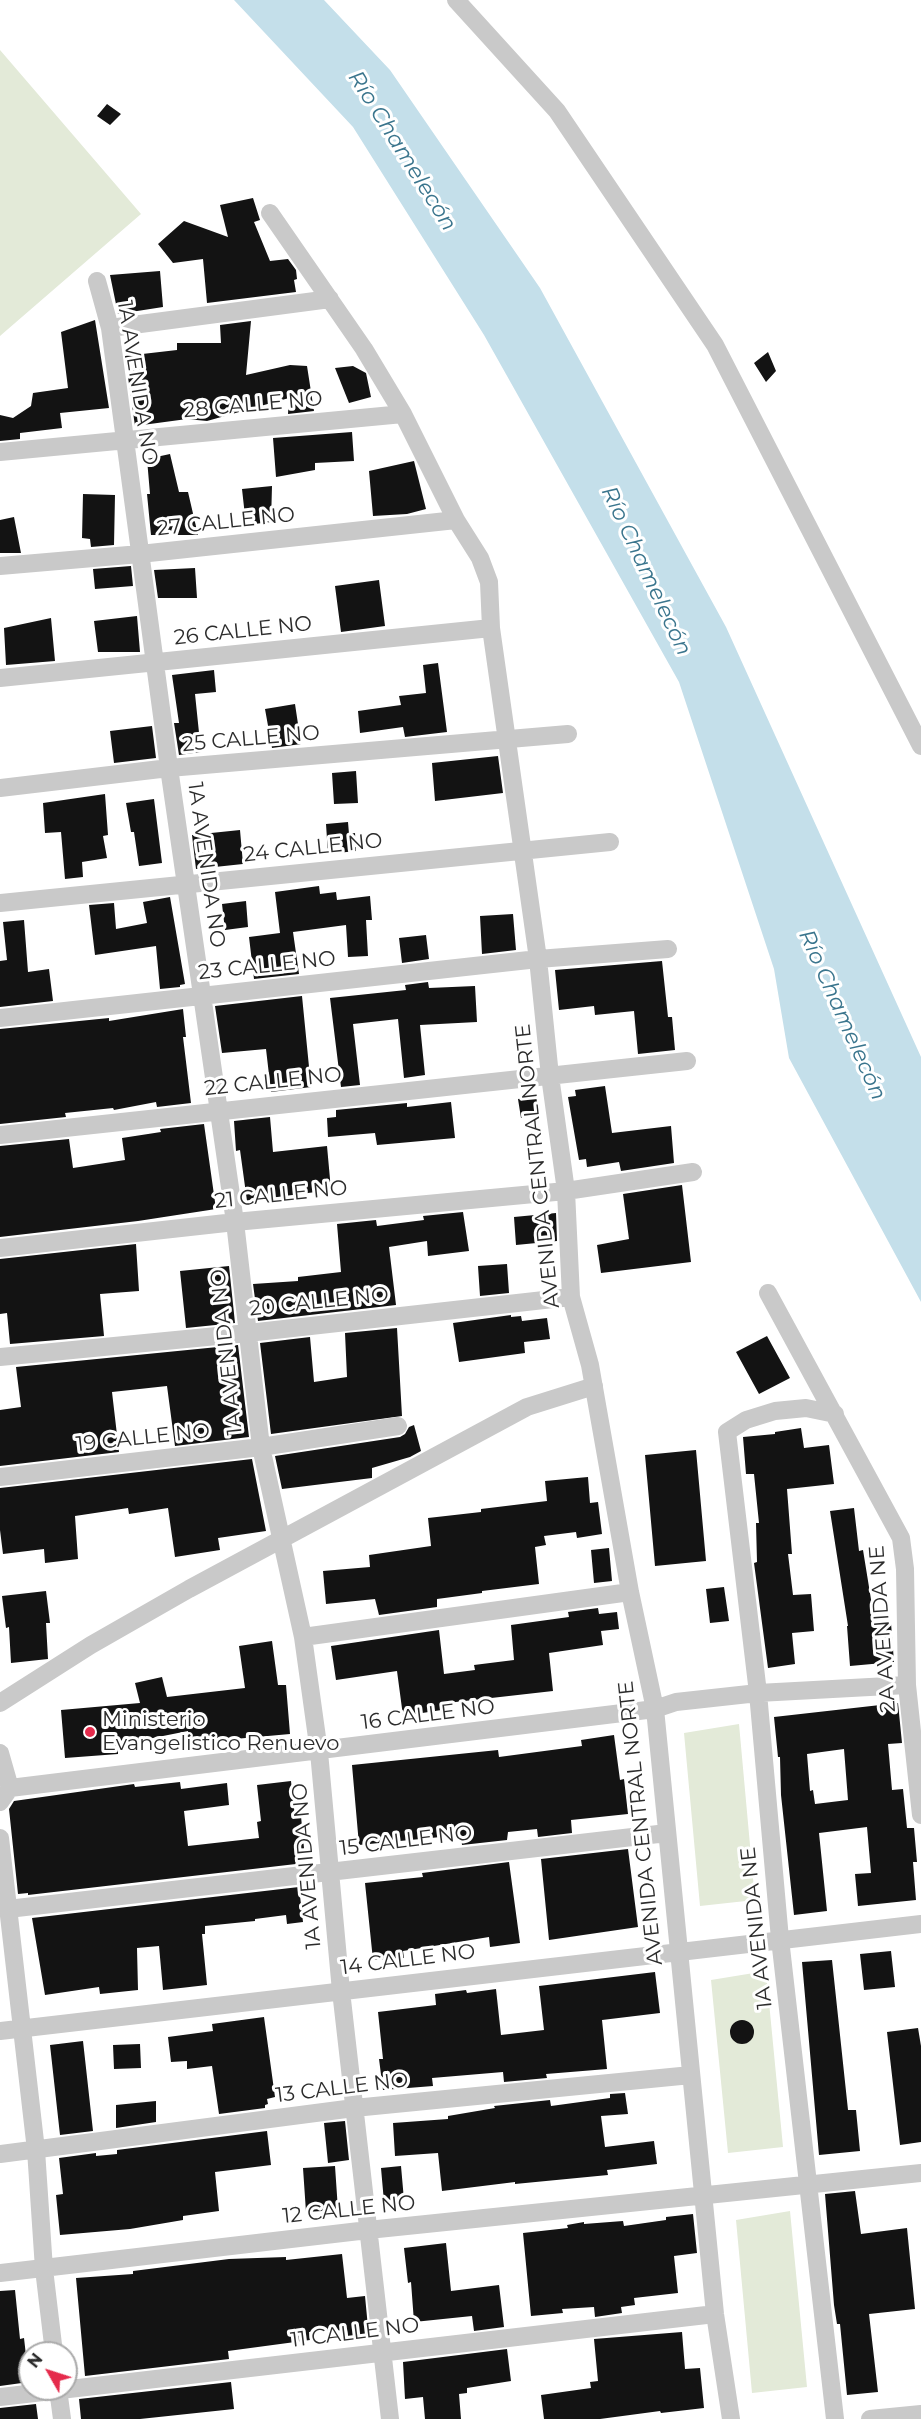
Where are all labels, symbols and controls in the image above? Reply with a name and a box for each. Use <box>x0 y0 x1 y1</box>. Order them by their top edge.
water label: Río Chamelecón <box>342 66 462 236</box>
street label: 1A AVENIDA NO <box>112 299 162 467</box>
street label: 28 CALLE NO <box>182 386 324 424</box>
water label: Río Chamelecón <box>595 482 697 660</box>
street label: 27 CALLE NO <box>156 502 296 542</box>
street label: 26 CALLE NO <box>173 611 313 651</box>
street label: 25 CALLE NO <box>181 720 321 758</box>
street label: 1A AVENIDA NO <box>182 781 230 949</box>
street label: 24 CALLE NO <box>242 828 384 868</box>
water label: Río Chamelecón <box>793 926 891 1104</box>
street label: 23 CALLE NO <box>197 946 337 986</box>
street label: AVENIDA CENTRAL NORTE <box>511 1023 565 1309</box>
street label: 22 CALLE NO <box>203 1062 343 1102</box>
street label: 21 CALLE NO <box>213 1175 349 1215</box>
street label: 1A AVENIDA NO <box>206 1268 248 1436</box>
street label: 20 CALLE NO <box>248 1282 390 1322</box>
street label: 19 CALLE NO <box>75 1418 211 1458</box>
street label: 2A AVENIDA NE <box>865 1545 901 1713</box>
street label: AVENIDA CENTRAL NORTE <box>614 1680 668 1966</box>
street label: 16 CALLE NO <box>360 1694 496 1736</box>
place label: Ministerio Evangelistico Renuevo <box>102 1707 339 1757</box>
marker: Ministerio Evangelistico Renuevo <box>83 1725 97 1739</box>
street label: 1A AVENIDA NO <box>287 1782 327 1950</box>
street label: 15 CALLE NO <box>338 1820 474 1862</box>
street label: 1A AVENIDA NE <box>736 1846 778 2010</box>
street label: 14 CALLE NO <box>339 1939 477 1981</box>
street label: 13 CALLE NO <box>274 2067 410 2109</box>
street label: 12 CALLE NO <box>281 2190 417 2230</box>
street label: 11 CALLE NO <box>289 2313 421 2353</box>
north arrow <box>18 2341 78 2401</box>
text: N <box>24 2350 47 2372</box>

